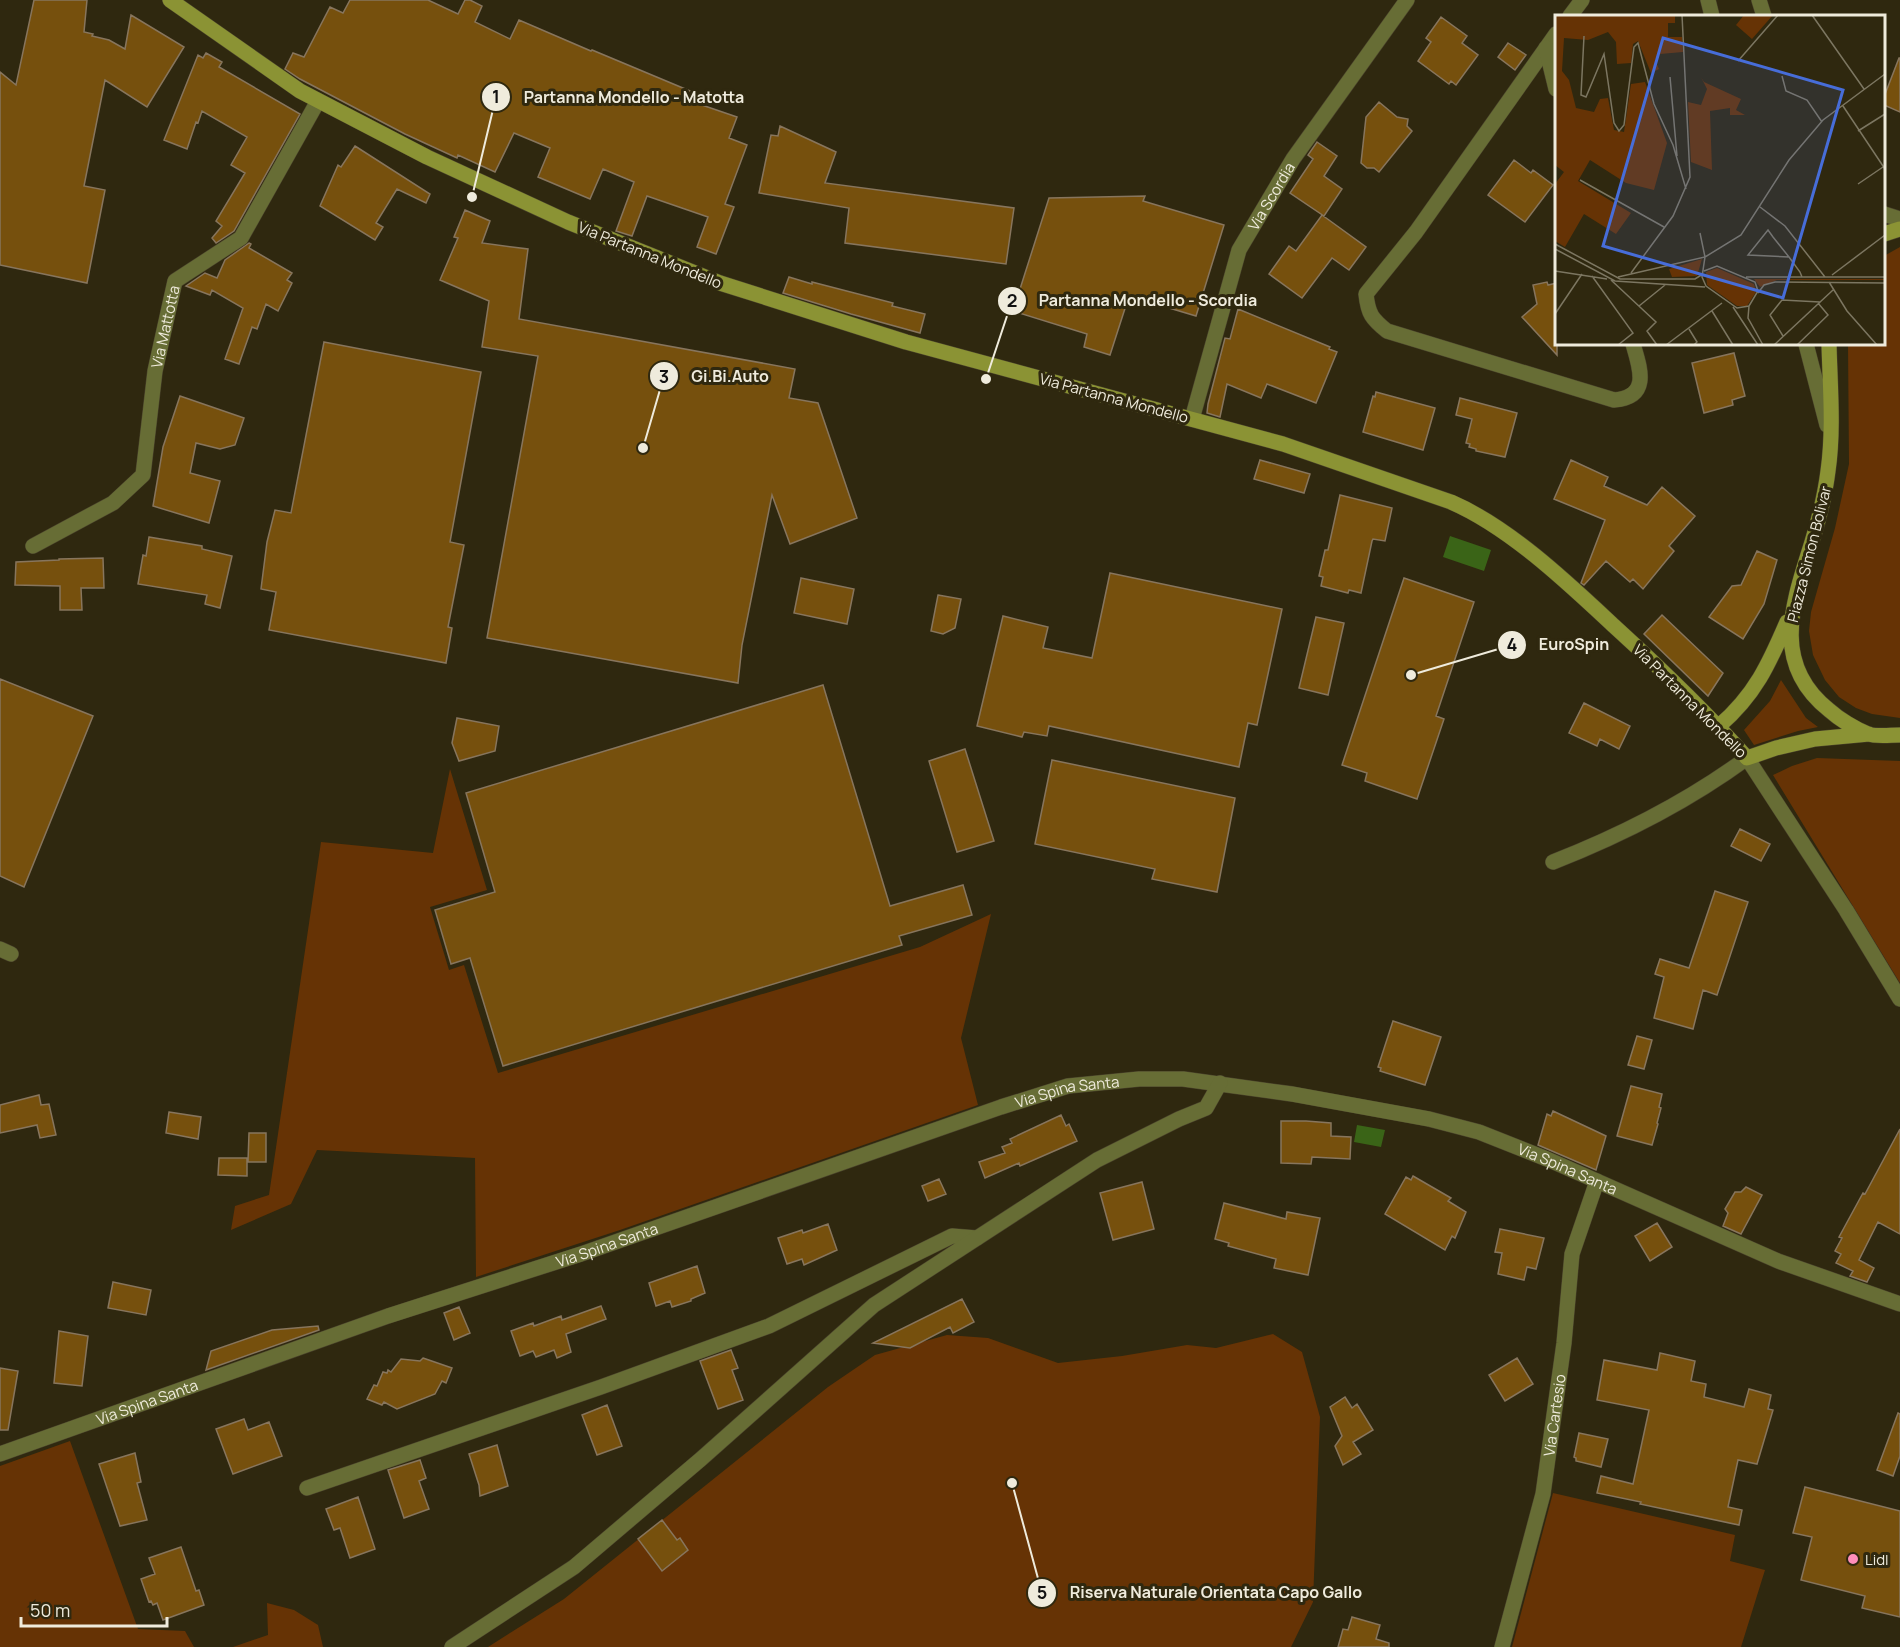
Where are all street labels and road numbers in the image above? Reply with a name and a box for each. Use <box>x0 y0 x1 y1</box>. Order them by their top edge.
street label: Via Scordia <box>1243 158 1299 234</box>
street label: Via Partanna Mondello <box>575 217 725 294</box>
street label: Via Mattotta <box>145 283 184 370</box>
street label: Via Partanna Mondello <box>1037 368 1191 428</box>
street label: Piazza Simon Bolivar <box>1782 483 1836 624</box>
street label: Via Partanna Mondello <box>1628 639 1752 763</box>
street label: Via Spina Santa <box>1012 1070 1120 1112</box>
street label: Via Spina Santa <box>1515 1138 1621 1199</box>
street label: Via Spina Santa <box>553 1217 661 1272</box>
street label: Via Cartesio <box>1538 1373 1570 1458</box>
street label: Via Spina Santa <box>93 1374 201 1429</box>

